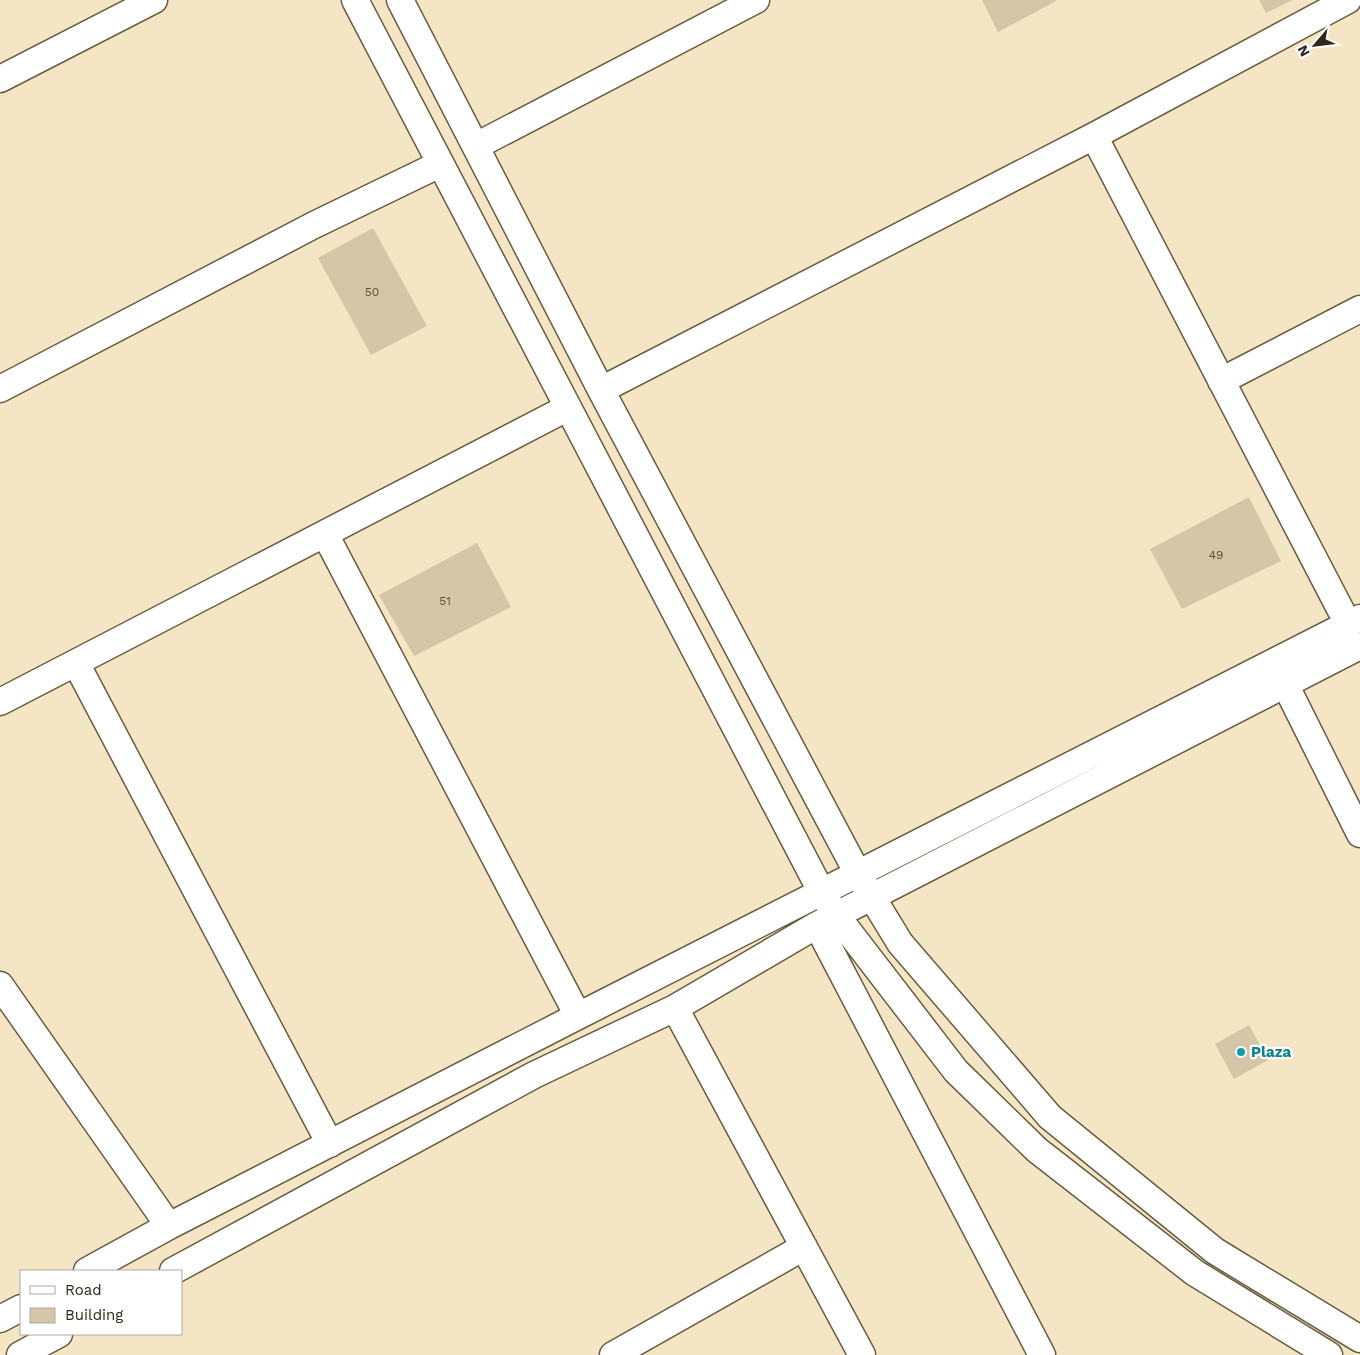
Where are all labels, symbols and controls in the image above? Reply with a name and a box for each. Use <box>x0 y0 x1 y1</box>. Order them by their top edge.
north arrow <box>1290 20 1340 70</box>
text: N <box>1294 43 1313 59</box>
house number: 50 <box>365 285 379 299</box>
house number: 49 <box>1209 548 1223 562</box>
house number: 51 <box>439 594 451 608</box>
place label: Plaza <box>1251 1043 1291 1061</box>
marker: Plaza <box>1235 1046 1247 1058</box>
legend <box>20 1270 182 1335</box>
text: Road <box>65 1281 102 1299</box>
text: Building <box>65 1306 123 1324</box>

